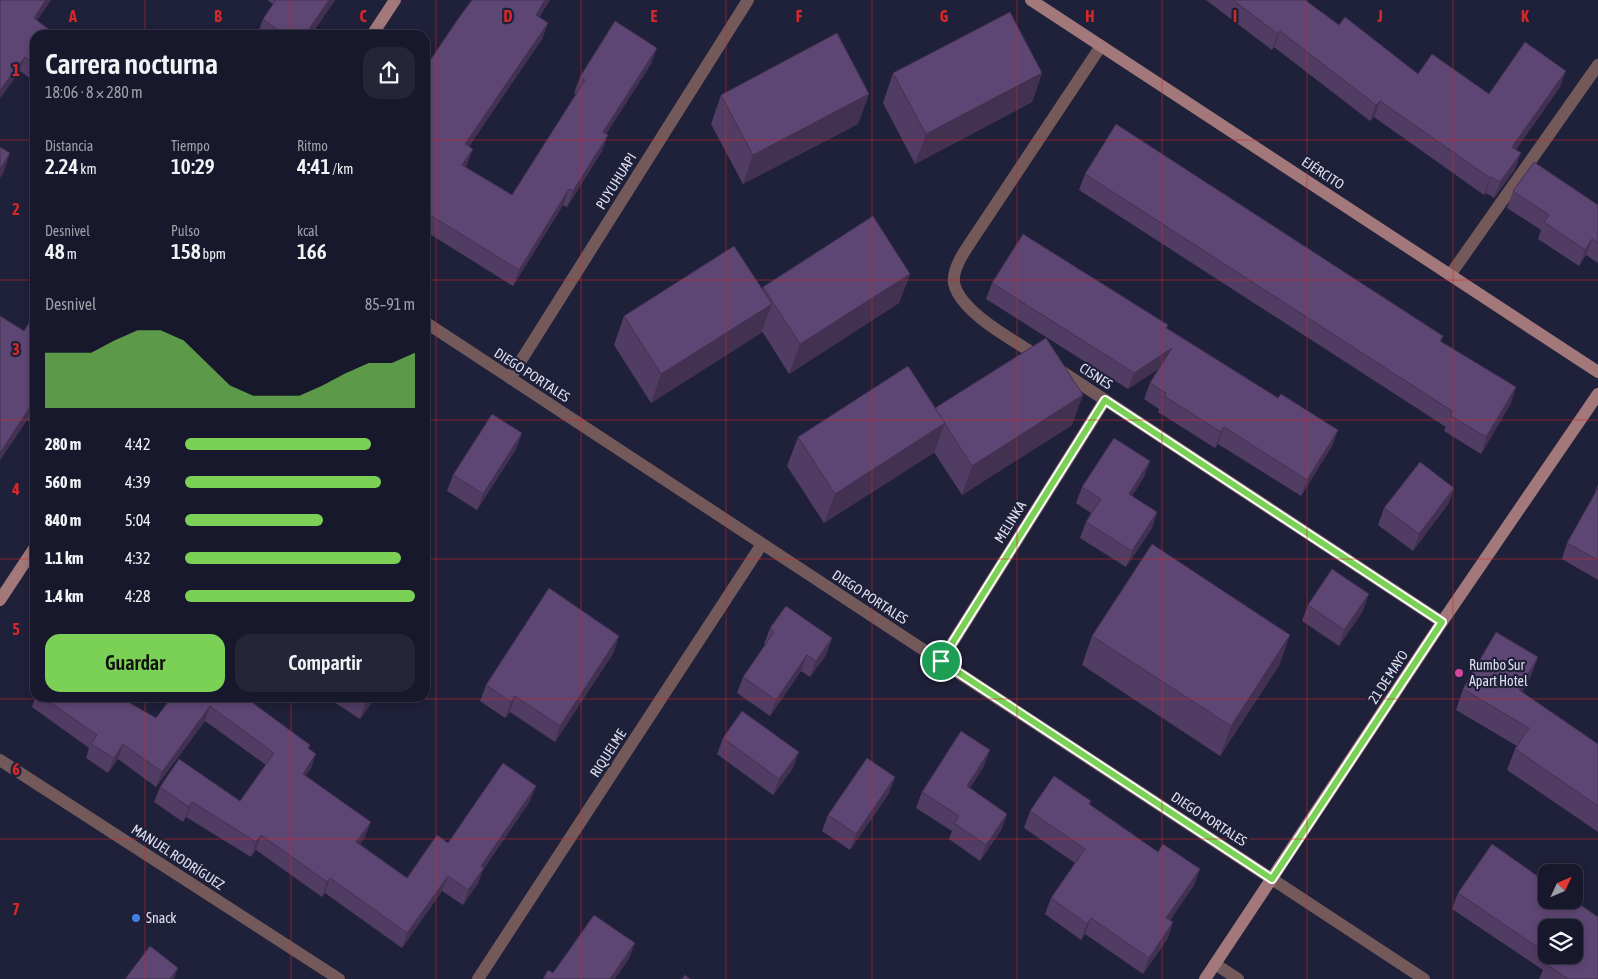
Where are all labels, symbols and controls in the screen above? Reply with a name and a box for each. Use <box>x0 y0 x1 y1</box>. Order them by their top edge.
text: A <box>68 7 77 25</box>
text: B <box>214 7 222 25</box>
text: C <box>359 7 367 25</box>
text: D <box>504 7 513 25</box>
text: E <box>651 7 658 25</box>
text: F <box>796 7 803 25</box>
text: G <box>940 7 949 25</box>
text: H <box>1085 7 1095 25</box>
text: I <box>1233 7 1237 25</box>
text: J <box>1376 7 1383 25</box>
text: K <box>1521 7 1529 25</box>
button: share <box>363 47 415 99</box>
text: Carrera nocturna <box>45 48 218 80</box>
text: 1 <box>12 61 20 79</box>
text: 18:06 · 8 × 280 m <box>45 83 143 101</box>
text: Distancia <box>45 138 93 154</box>
text: Tiempo <box>171 138 210 154</box>
text: Ritmo <box>297 138 328 154</box>
street label: PUYUHUAPI <box>592 150 640 212</box>
street label: EJÉRCITO <box>1299 153 1347 193</box>
text: 2.24 <box>45 154 78 178</box>
text: 10:29 <box>171 154 215 178</box>
text: 4:41 <box>297 154 330 178</box>
text: km <box>78 161 97 177</box>
text: /km <box>330 161 353 177</box>
text: 2 <box>12 200 20 218</box>
text: Desnivel <box>45 223 90 239</box>
text: Pulso <box>171 223 200 239</box>
text: kcal <box>297 223 318 239</box>
text: 48 <box>45 239 65 263</box>
text: 158 <box>171 239 201 263</box>
text: 166 <box>297 239 327 263</box>
text: m <box>65 246 77 262</box>
text: bpm <box>201 246 226 262</box>
text: Desnivel <box>45 295 96 313</box>
text: 85–91 m <box>365 295 415 313</box>
text: 3 <box>12 340 20 358</box>
street label: DIEGO PORTALES <box>491 345 573 405</box>
street label: CISNES <box>1077 360 1115 393</box>
text: 280 m <box>45 435 81 453</box>
text: 4:42 <box>125 435 150 453</box>
text: 560 m <box>45 473 81 491</box>
text: 4:39 <box>125 473 150 491</box>
text: 4 <box>11 480 20 498</box>
street label: MELINKA <box>991 498 1029 546</box>
text: 840 m <box>45 511 81 529</box>
text: 5:04 <box>125 511 151 529</box>
text: 1.1 km <box>45 549 84 567</box>
text: 4:32 <box>125 549 150 567</box>
street label: DIEGO PORTALES <box>829 567 911 627</box>
text: 1.4 km <box>45 587 84 605</box>
text: 4:28 <box>125 587 150 605</box>
text: 5 <box>12 620 20 638</box>
button: Guardar <box>45 634 225 692</box>
button: Compartir <box>235 634 415 692</box>
pin <box>920 640 962 682</box>
icon: arrive <box>927 647 955 675</box>
street label: 21 DE MAYO <box>1365 647 1411 707</box>
place label: Rumbo Sur Apart Hotel <box>1469 657 1528 689</box>
marker: Rumbo Sur Apart Hotel <box>1453 667 1465 679</box>
street label: RIQUELME <box>587 726 629 780</box>
text: 6 <box>12 760 20 778</box>
street label: DIEGO PORTALES <box>1168 789 1250 849</box>
street label: MANUEL RODRÍGUEZ <box>129 821 227 893</box>
north arrow <box>1538 864 1582 909</box>
map controls <box>1538 864 1583 964</box>
text: 7 <box>12 900 20 918</box>
place label: Snack <box>146 910 177 926</box>
marker: Snack <box>130 912 142 924</box>
button: layers <box>1538 919 1583 964</box>

